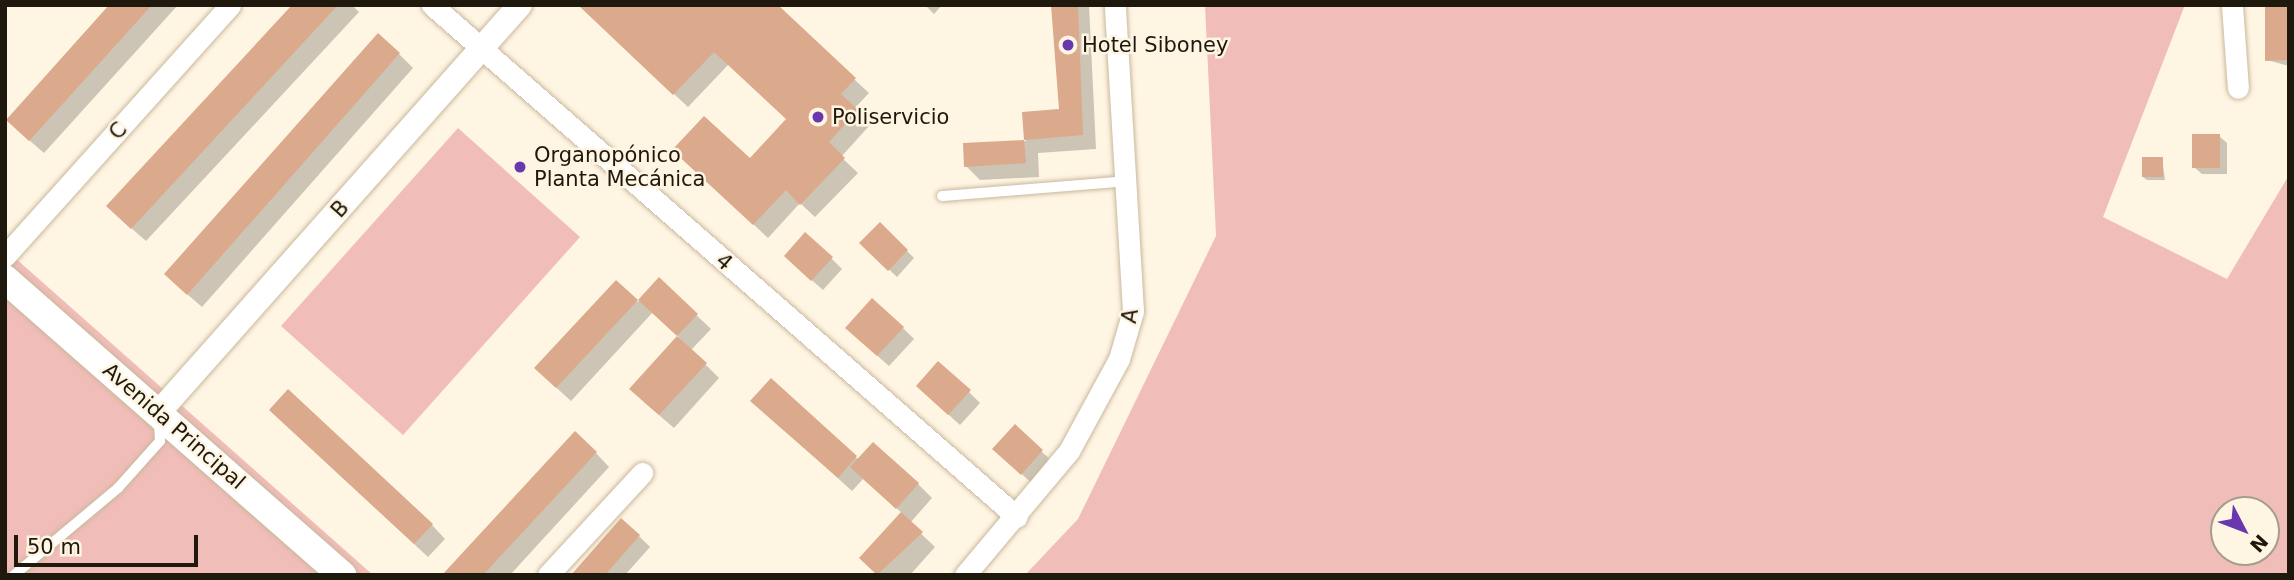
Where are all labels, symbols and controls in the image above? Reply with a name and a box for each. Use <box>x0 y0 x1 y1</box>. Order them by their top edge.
place label: Hotel Siboney <box>1082 32 1228 58</box>
marker: Hotel Siboney <box>1060 37 1076 53</box>
place label: Poliservicio <box>832 104 949 130</box>
marker: Poliservicio <box>810 109 826 125</box>
street label: C <box>104 117 132 145</box>
place label: Organopónico Planta Mecánica <box>534 142 705 192</box>
marker: Organopónico Planta Mecánica <box>512 159 528 175</box>
street label: B <box>326 195 354 223</box>
street label: 4 <box>711 248 737 276</box>
street label: A <box>1116 307 1144 325</box>
street label: Avenida Principal <box>98 357 250 495</box>
north arrow <box>2210 496 2280 566</box>
scale bar <box>18 520 201 564</box>
text: N <box>2246 530 2273 557</box>
text: 50 m <box>27 535 81 559</box>

